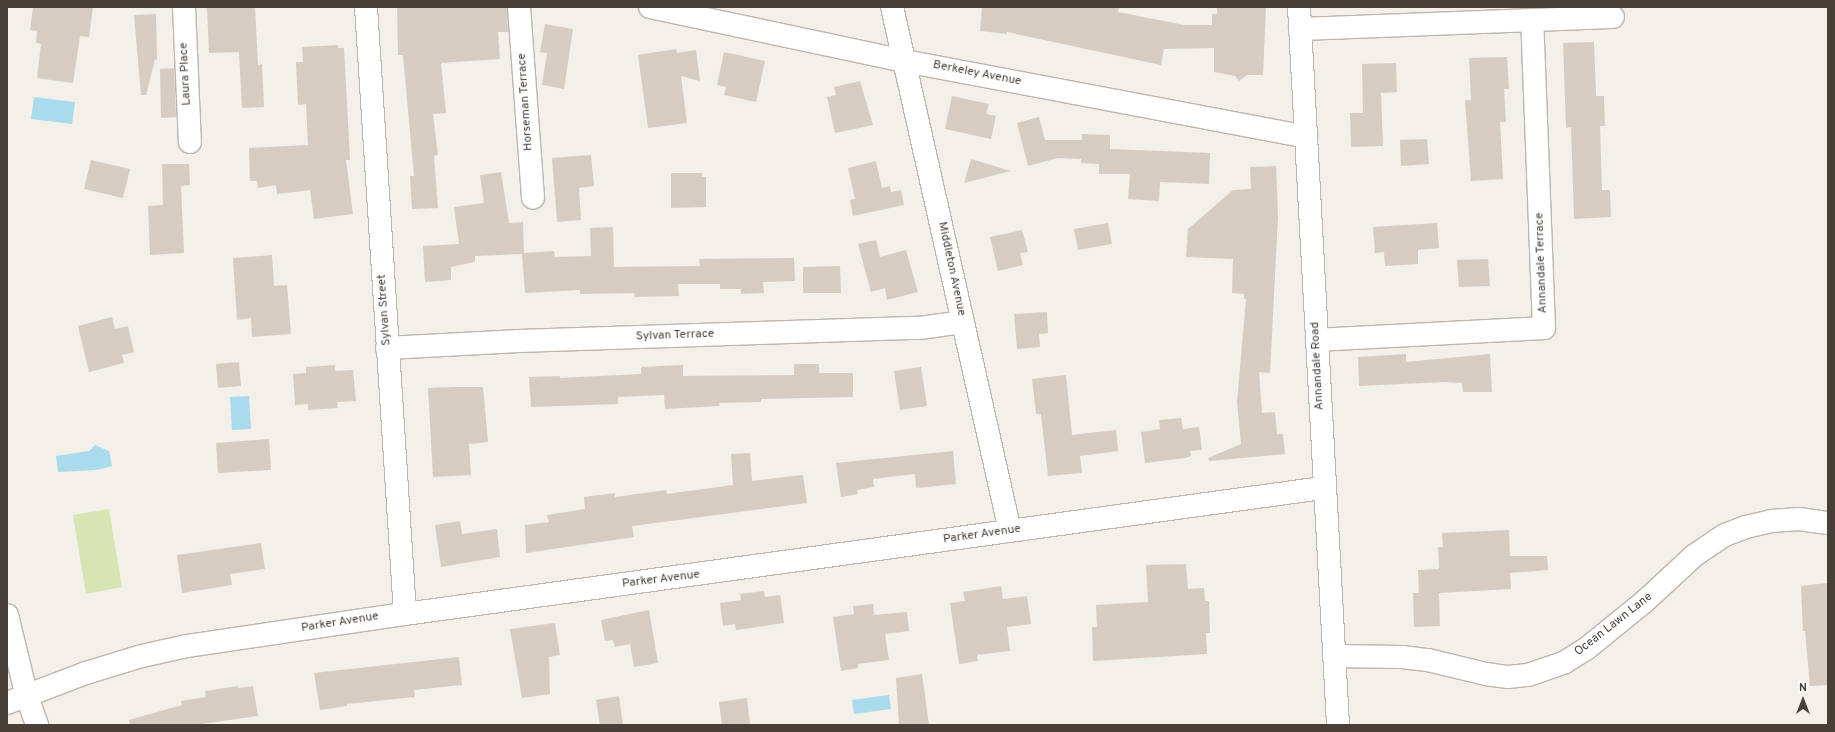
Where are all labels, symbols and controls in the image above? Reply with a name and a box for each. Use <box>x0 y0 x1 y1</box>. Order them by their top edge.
street label: Laura Place <box>177 42 195 106</box>
street label: Horseman Terrace <box>515 52 537 152</box>
street label: Berkeley Avenue <box>931 58 1023 90</box>
street label: Annandale Terrace <box>1533 212 1551 314</box>
street label: Middleton Avenue <box>934 220 968 318</box>
street label: Sylvan Street <box>375 274 395 346</box>
street label: Annandale Road <box>1308 321 1328 411</box>
street label: Sylvan Terrace <box>635 327 715 345</box>
street label: Parker Avenue <box>942 522 1022 548</box>
street label: Parker Avenue <box>621 568 701 592</box>
street label: Ocean Lawn Lane <box>1572 590 1656 660</box>
street label: Parker Avenue <box>300 610 380 636</box>
north arrow <box>1783 680 1823 720</box>
text: N <box>1799 681 1807 695</box>

